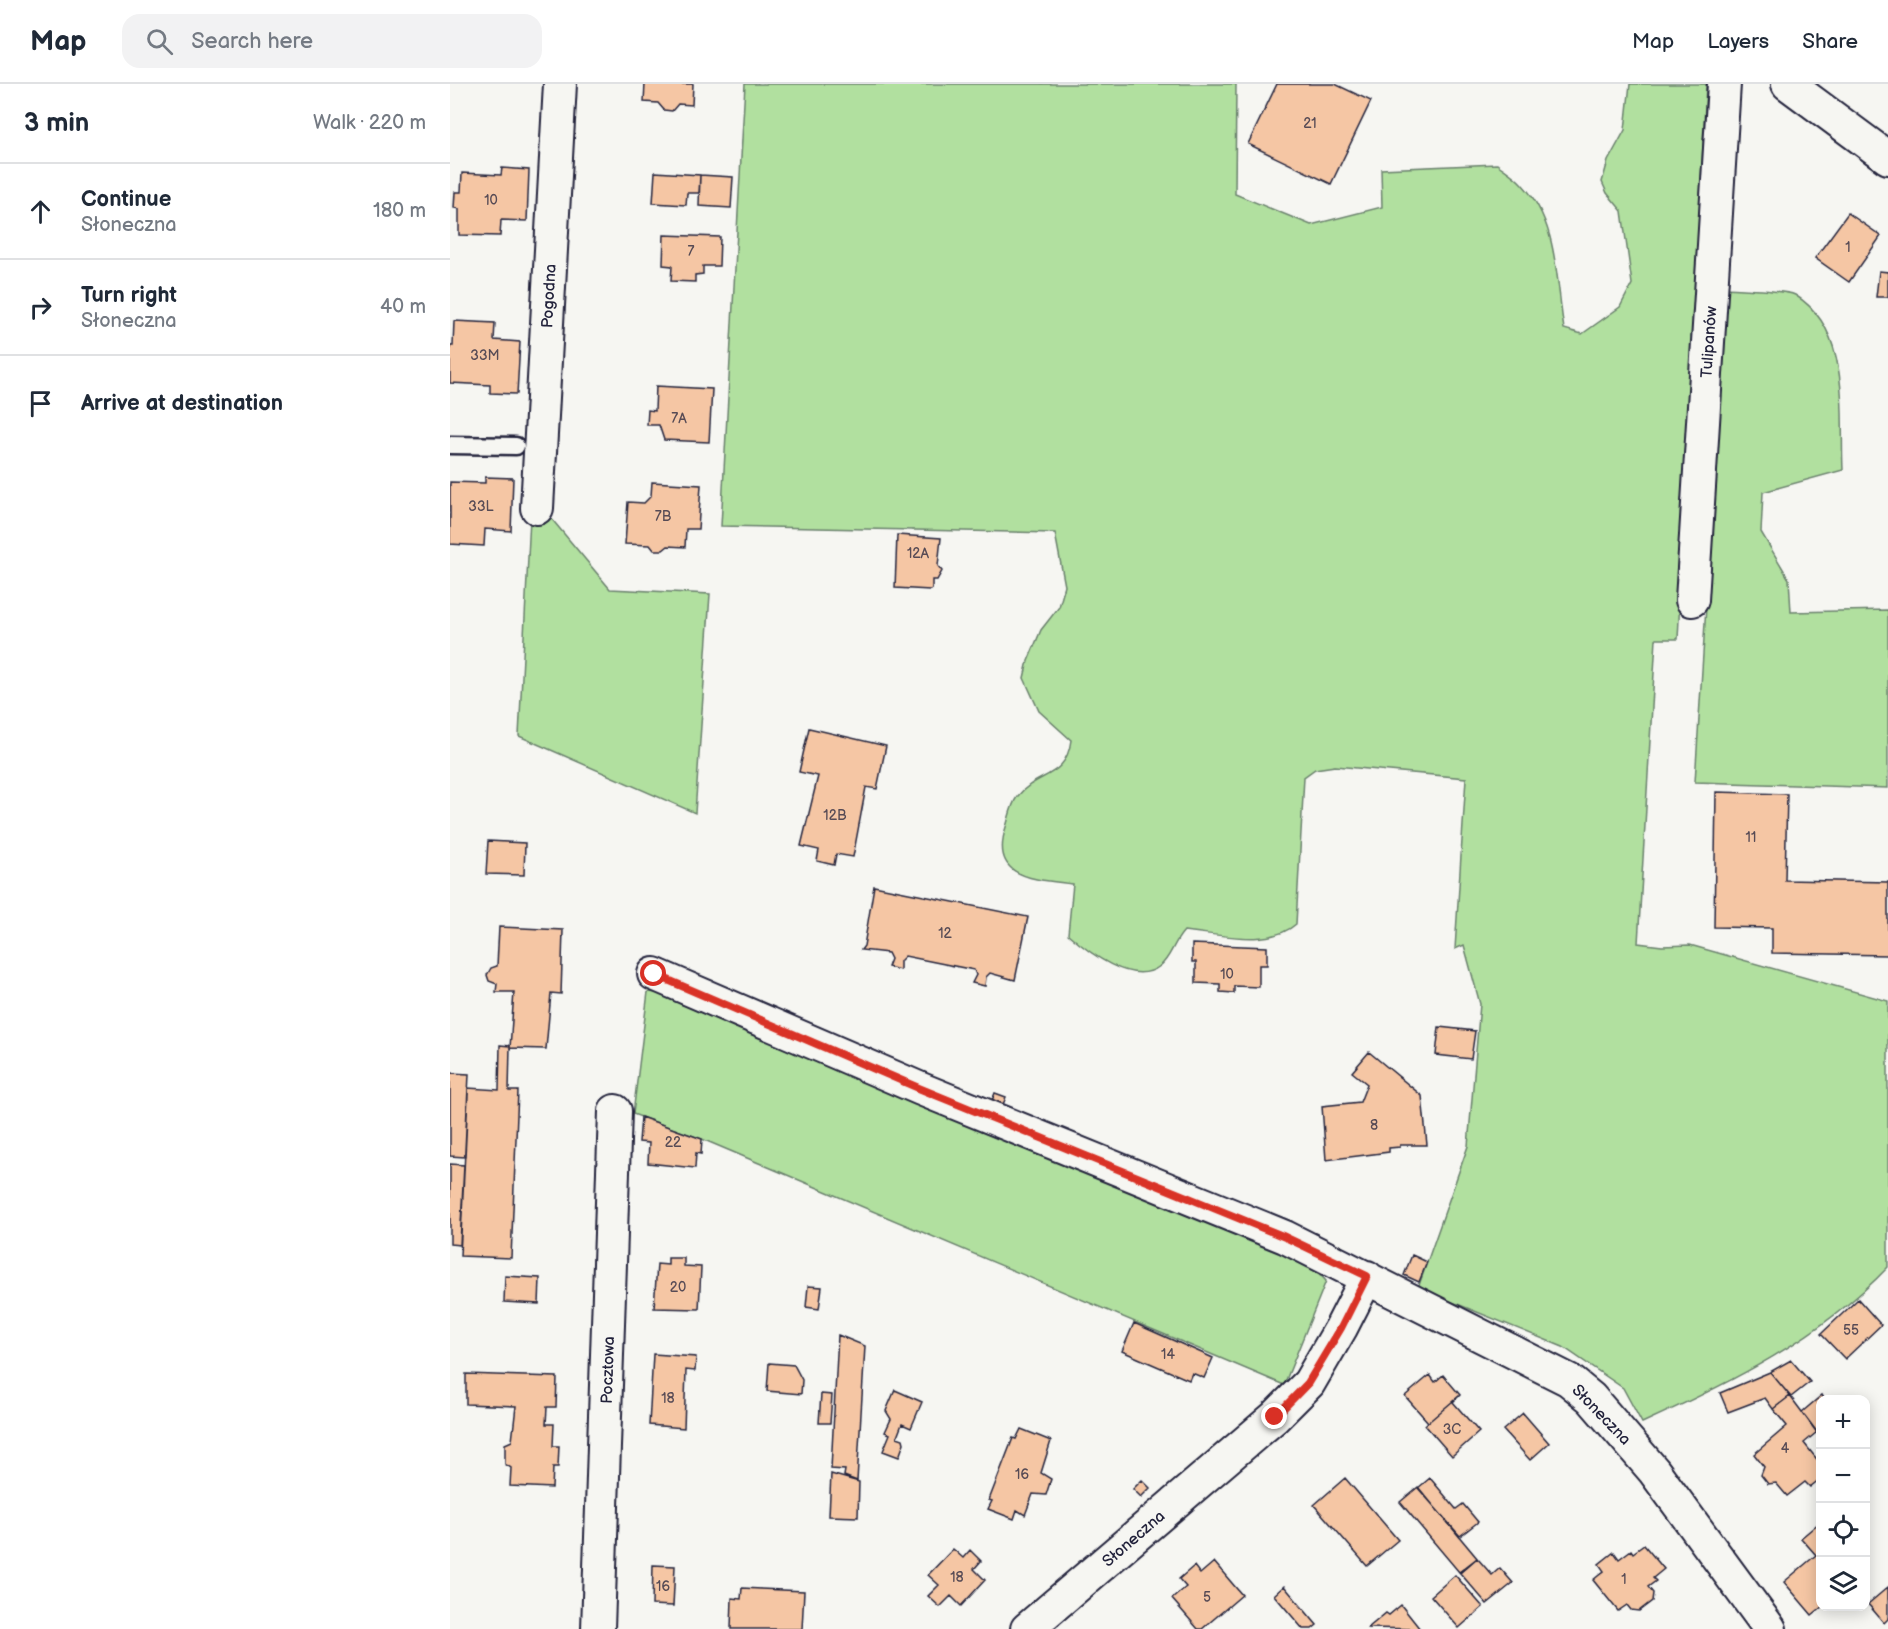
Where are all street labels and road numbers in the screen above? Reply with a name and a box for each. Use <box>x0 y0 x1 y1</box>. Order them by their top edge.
street label: Pogodna <box>538 264 561 329</box>
street label: Tulipanów <box>1698 305 1721 379</box>
street label: Pocztowa <box>598 1336 619 1404</box>
street label: Słoneczna <box>1568 1381 1634 1449</box>
street label: Słoneczna <box>1099 1507 1169 1571</box>

